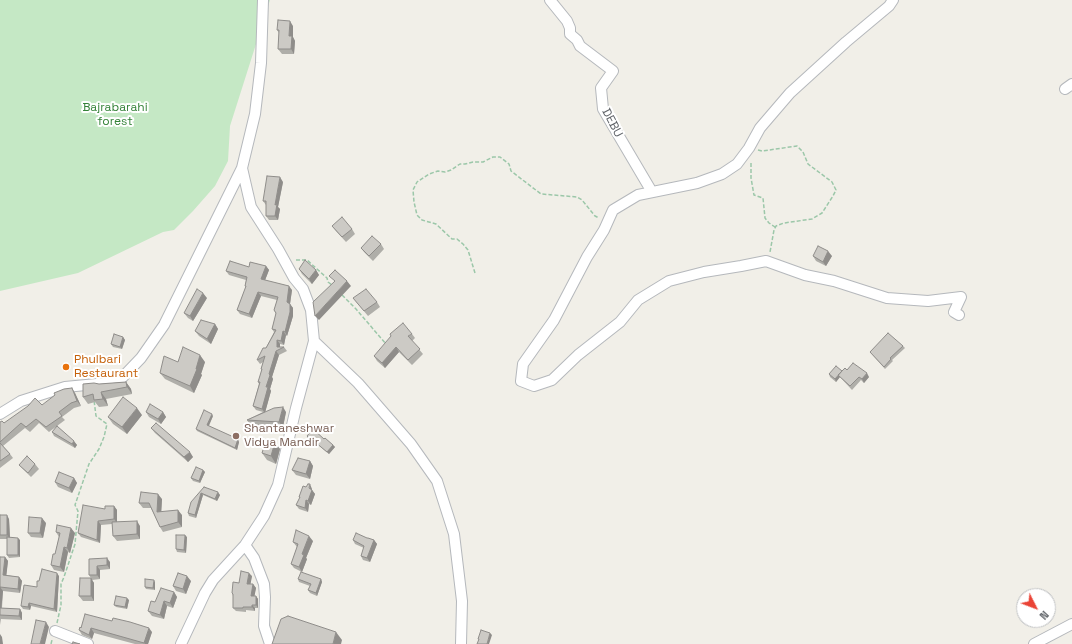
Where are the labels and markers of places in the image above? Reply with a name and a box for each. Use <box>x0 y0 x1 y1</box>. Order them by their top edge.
place label: Phulbari Restaurant <box>74 353 138 381</box>
marker: Phulbari Restaurant <box>61 362 71 372</box>
place label: Shantaneshwar Vidya Mandir <box>244 422 334 450</box>
marker: Shantaneshwar Vidya Mandir <box>231 431 241 441</box>

